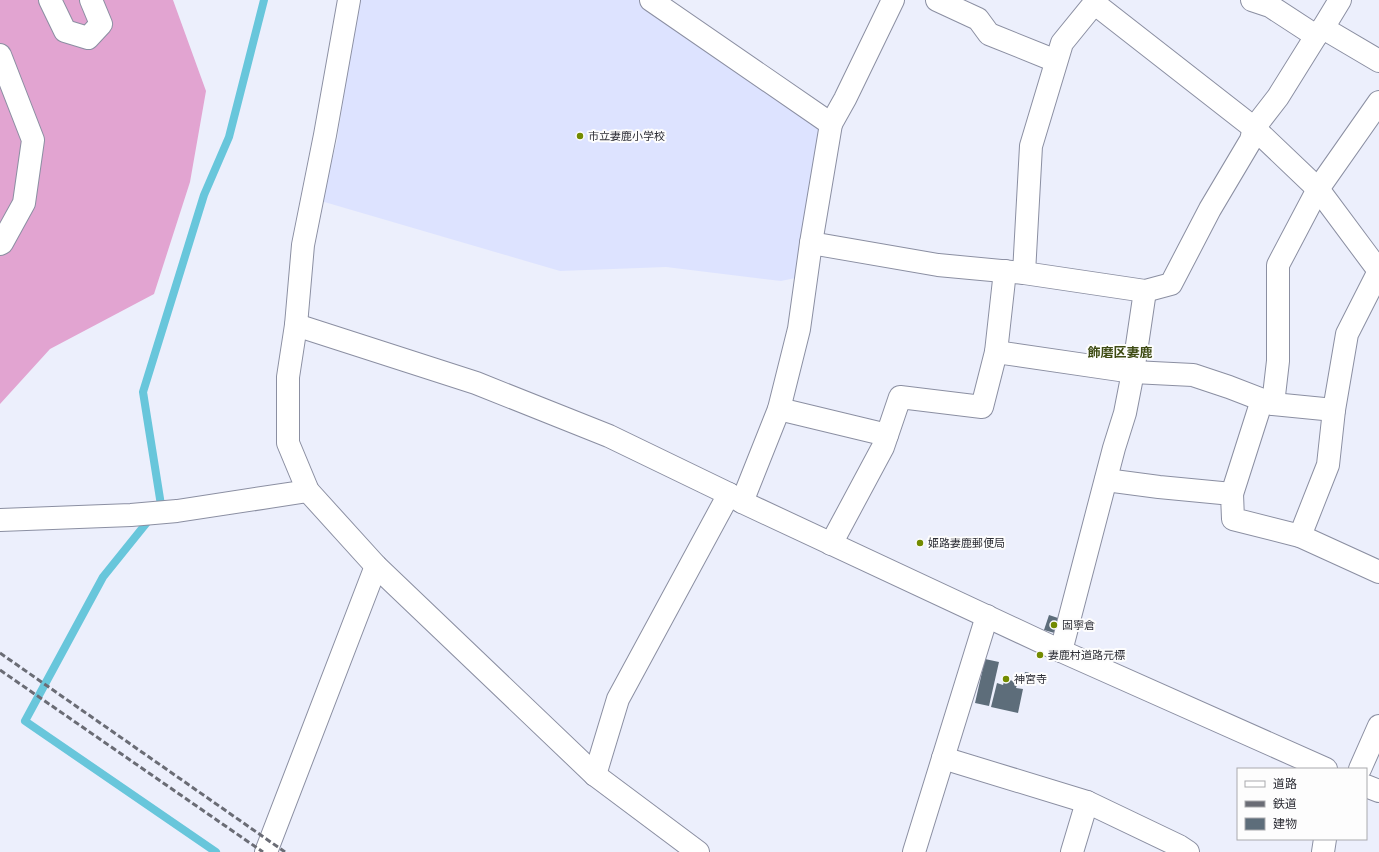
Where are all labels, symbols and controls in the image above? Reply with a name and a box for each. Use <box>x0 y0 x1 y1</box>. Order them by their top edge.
place label: 市立妻鹿小学校 <box>588 129 665 143</box>
marker: 市立妻鹿小学校 <box>575 131 585 141</box>
district label: 飾磨区妻鹿 <box>1087 344 1153 360</box>
place label: 姫路妻鹿郵便局 <box>928 536 1005 550</box>
marker: 姫路妻鹿郵便局 <box>915 538 925 548</box>
place label: 固寧倉 <box>1062 618 1095 632</box>
marker: 固寧倉 <box>1049 620 1059 630</box>
place label: 妻鹿村道路元標 <box>1048 648 1125 662</box>
marker: 妻鹿村道路元標 <box>1035 650 1045 660</box>
place label: 神宮寺 <box>1014 672 1047 686</box>
marker: 神宮寺 <box>1001 674 1011 684</box>
legend <box>1237 768 1367 840</box>
text: 道路 <box>1273 776 1297 791</box>
text: 鉄道 <box>1273 796 1297 811</box>
text: 建物 <box>1273 816 1297 831</box>

